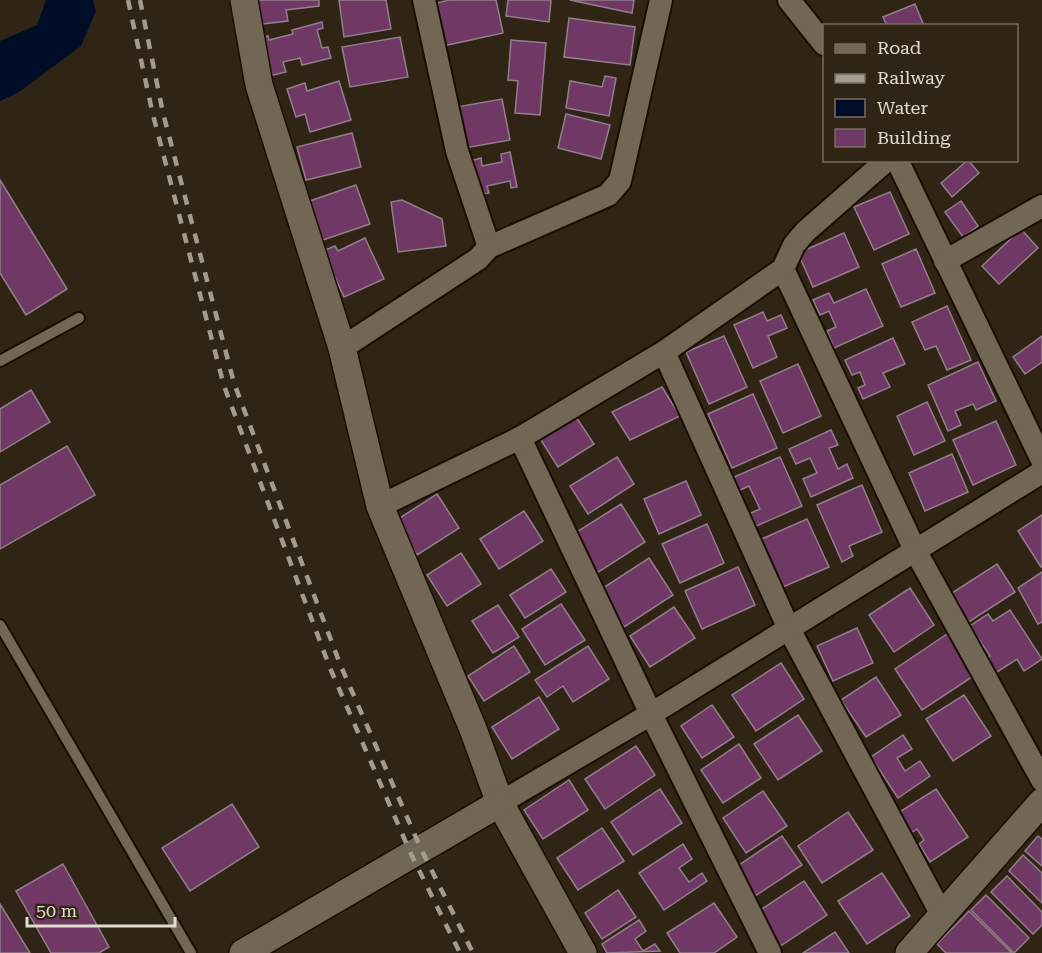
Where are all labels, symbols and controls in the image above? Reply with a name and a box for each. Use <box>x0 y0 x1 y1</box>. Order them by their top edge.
legend <box>823 24 1018 162</box>
text: Road <box>877 37 922 58</box>
text: Railway <box>877 67 945 88</box>
text: Water <box>877 97 928 118</box>
text: Building <box>877 127 951 148</box>
scale bar <box>27 890 176 928</box>
text: 50 m <box>36 900 77 921</box>

